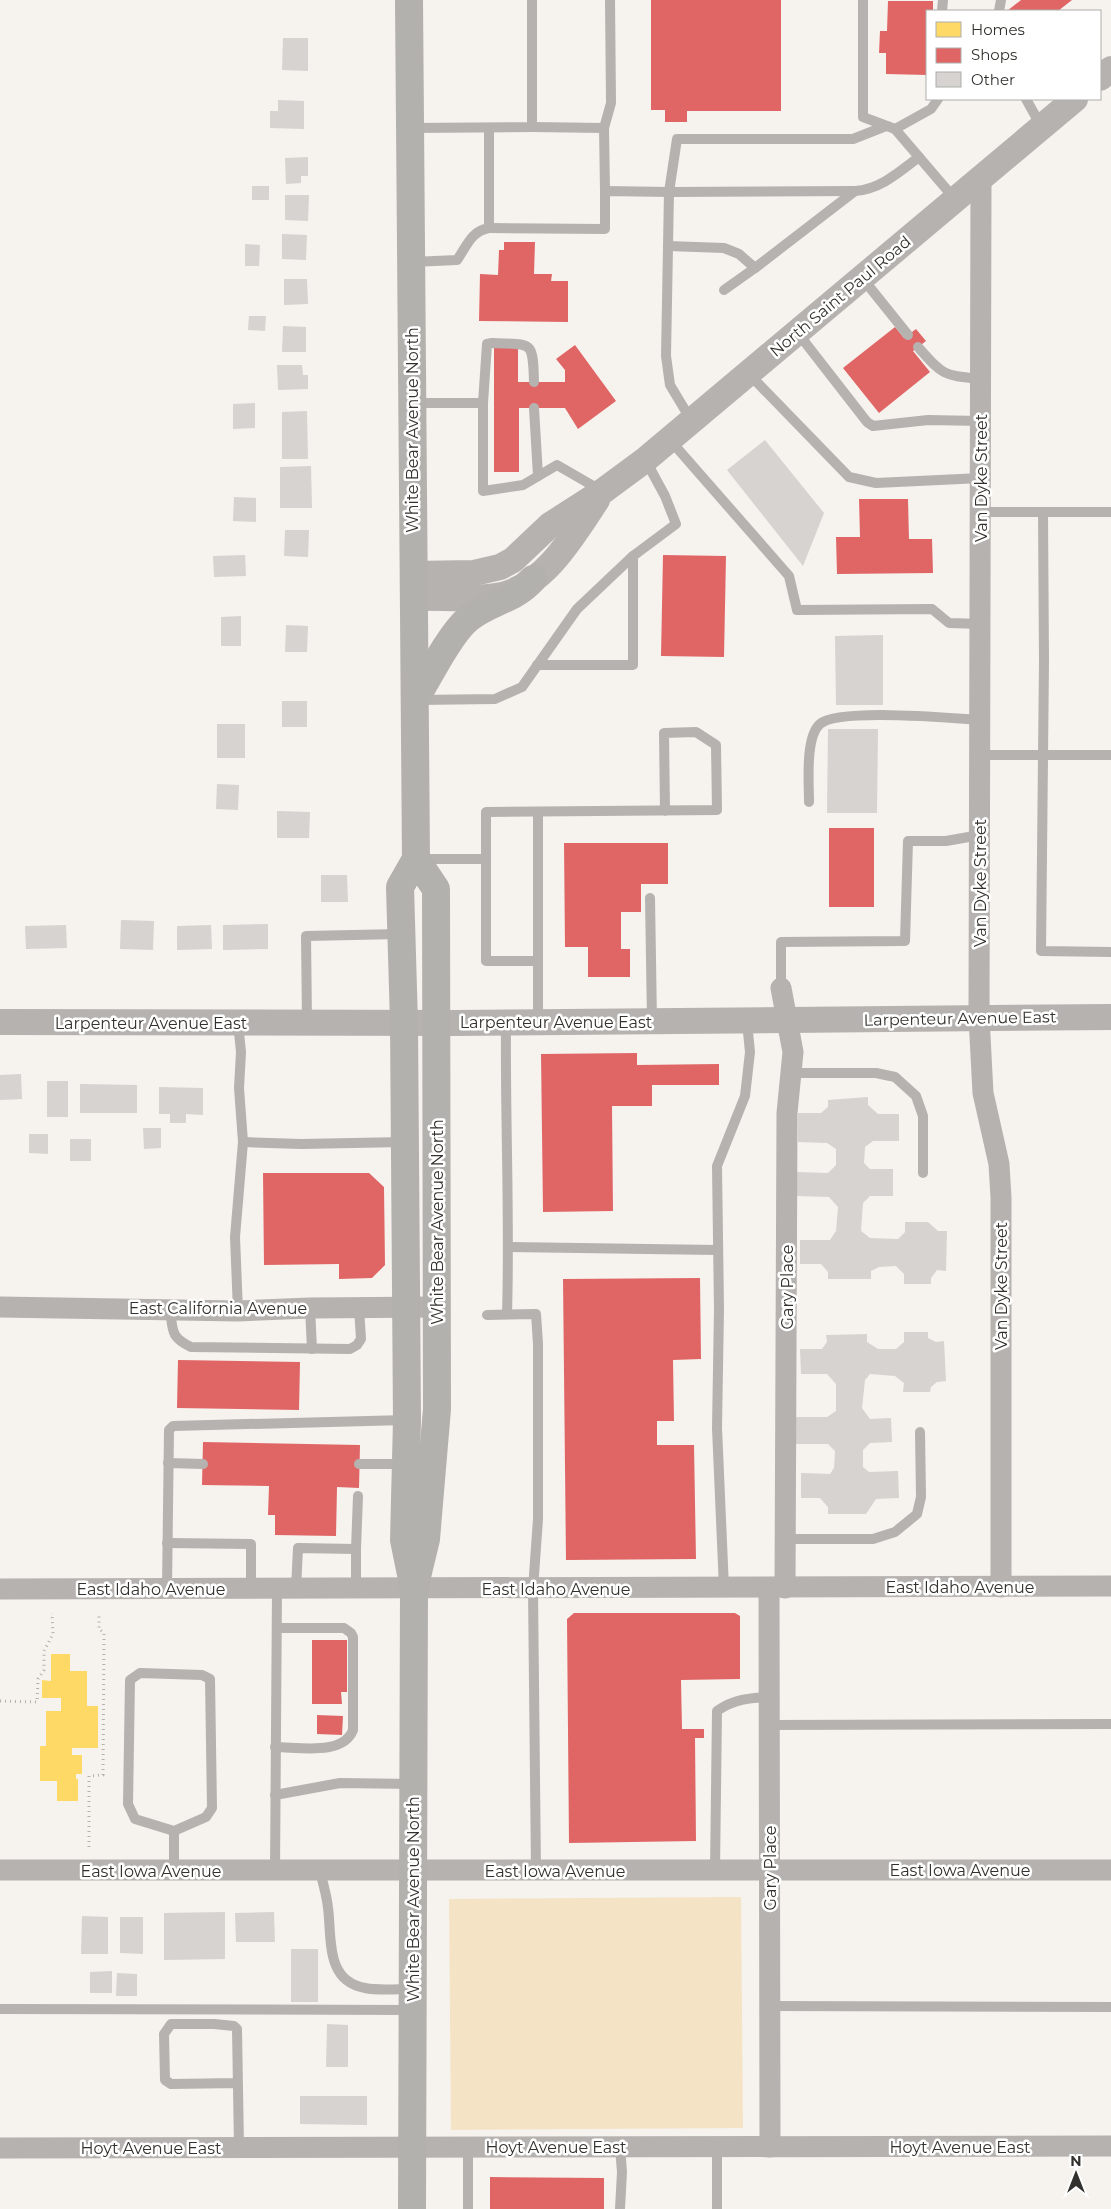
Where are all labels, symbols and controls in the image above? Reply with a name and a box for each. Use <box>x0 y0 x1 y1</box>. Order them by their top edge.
legend <box>926 10 1101 100</box>
text: Homes <box>971 20 1025 39</box>
text: Shops <box>971 45 1017 64</box>
text: Other <box>971 70 1015 89</box>
street label: North Saint Paul Road <box>766 232 915 361</box>
street label: White Bear Avenue North <box>403 327 422 533</box>
street label: Van Dyke Street <box>972 413 991 542</box>
street label: Van Dyke Street <box>971 818 990 947</box>
street label: Larpenteur Avenue East <box>864 1007 1057 1030</box>
street label: Larpenteur Avenue East <box>460 1013 653 1032</box>
street label: Larpenteur Avenue East <box>55 1014 248 1033</box>
street label: White Bear Avenue North <box>428 1119 447 1325</box>
street label: Van Dyke Street <box>992 1221 1011 1350</box>
street label: Gary Place <box>778 1245 797 1329</box>
street label: East California Avenue <box>129 1299 307 1318</box>
street label: East Idaho Avenue <box>885 1578 1035 1597</box>
street label: East Idaho Avenue <box>76 1580 226 1599</box>
street label: East Idaho Avenue <box>481 1580 631 1599</box>
street label: White Bear Avenue North <box>404 1796 423 2002</box>
street label: Gary Place <box>761 1826 780 1910</box>
street label: East Iowa Avenue <box>890 1861 1030 1880</box>
street label: East Iowa Avenue <box>81 1862 221 1881</box>
street label: East Iowa Avenue <box>485 1862 625 1881</box>
street label: Hoyt Avenue East <box>485 2138 627 2157</box>
street label: Hoyt Avenue East <box>889 2138 1031 2157</box>
street label: Hoyt Avenue East <box>80 2139 222 2158</box>
north arrow <box>1051 2149 1101 2199</box>
text: N <box>1070 2152 1082 2170</box>

